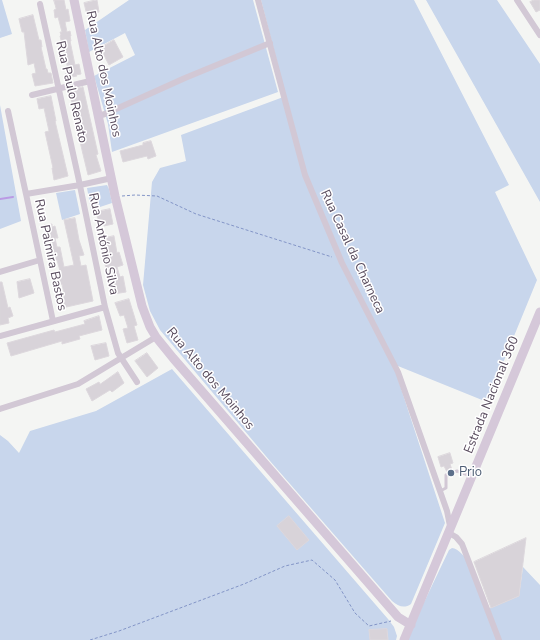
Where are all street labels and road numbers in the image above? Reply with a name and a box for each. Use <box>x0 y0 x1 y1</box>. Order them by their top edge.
street label: Rua Alto dos Moinhos <box>82 10 124 138</box>
street label: Rua Paulo Renato <box>52 40 90 144</box>
street label: Rua Casal da Charneca <box>316 188 388 316</box>
street label: Rua António Silva <box>85 192 121 296</box>
street label: Rua Palmira Bastos <box>31 198 69 312</box>
street label: Rua Alto dos Moinhos <box>163 325 257 433</box>
street label: Estrada Nacional 360 <box>461 334 523 456</box>

